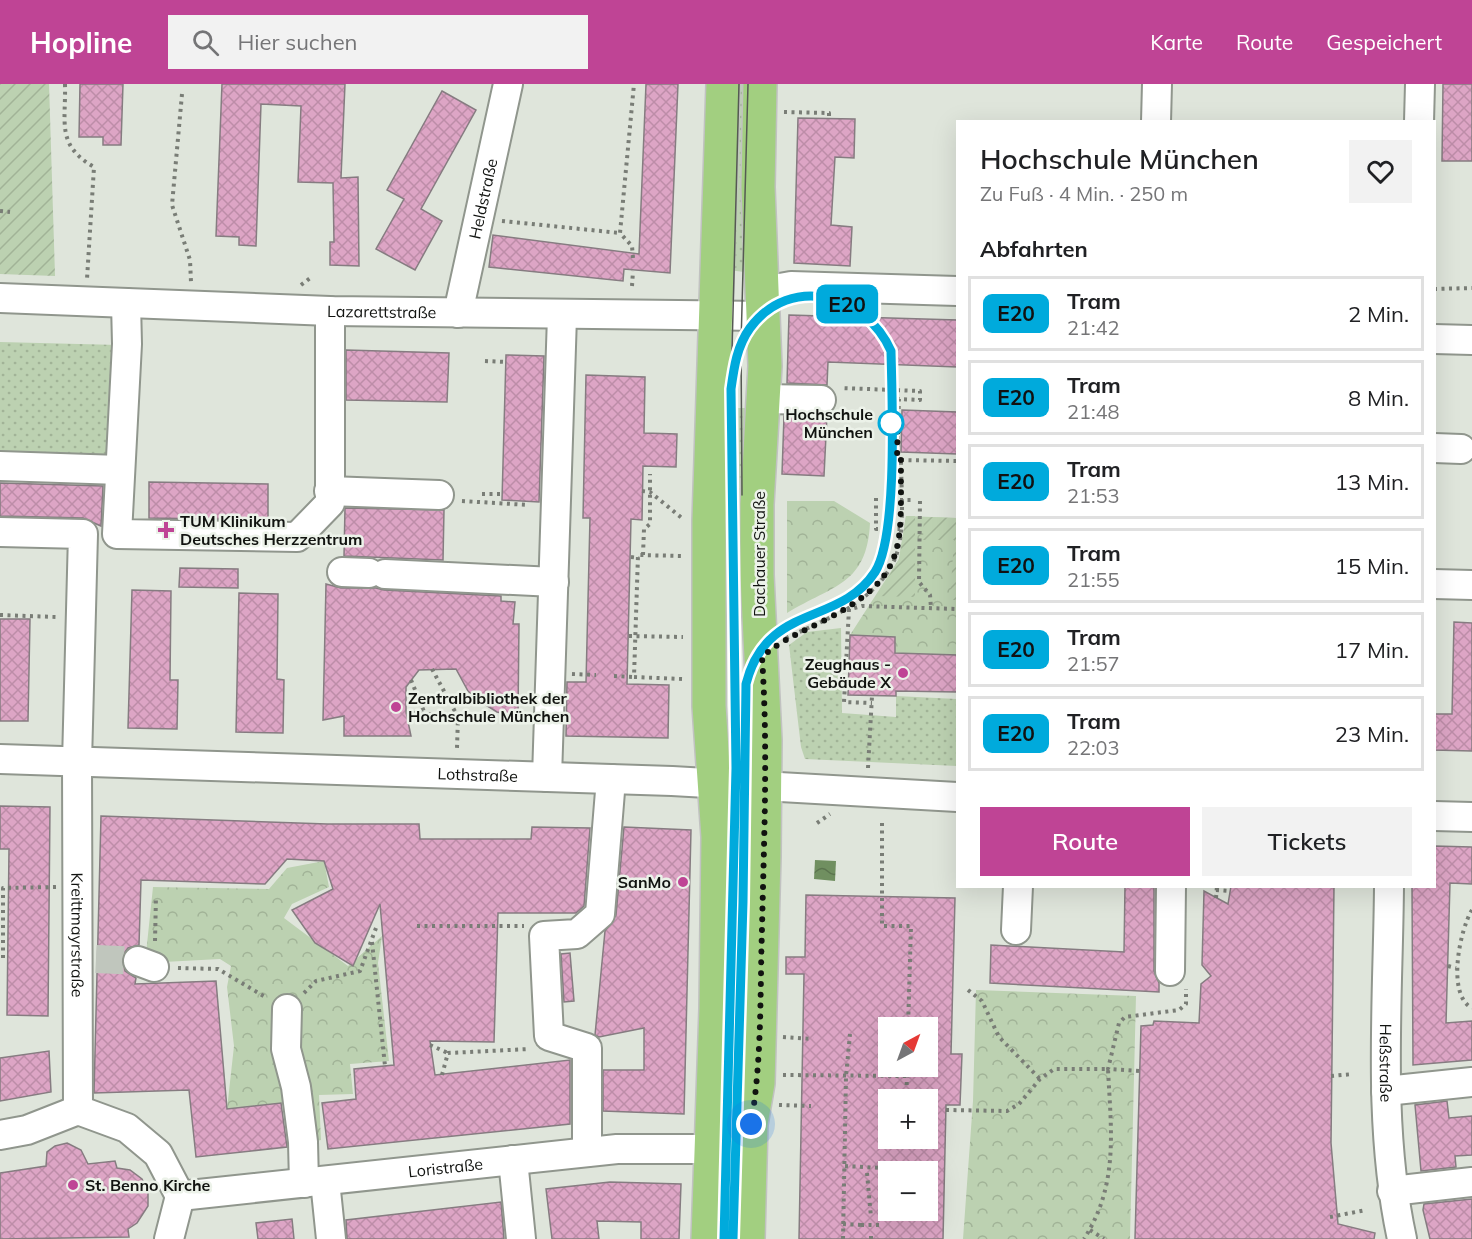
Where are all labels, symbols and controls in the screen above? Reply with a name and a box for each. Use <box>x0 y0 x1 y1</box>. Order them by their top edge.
search box <box>168 15 588 69</box>
text: Hopline <box>30 25 132 60</box>
icon: search <box>189 26 222 59</box>
text: Hier suchen <box>237 28 358 56</box>
text: Karte <box>1150 29 1203 55</box>
text: Route <box>1236 29 1293 55</box>
text: Gespeichert <box>1326 29 1442 55</box>
button: heart <box>1349 140 1412 203</box>
text: Hochschule München <box>980 141 1259 176</box>
street label: Heldstraße <box>464 156 501 241</box>
text: Zu Fuß · 4 Min. · 250 m <box>980 181 1188 206</box>
text: Abfahrten <box>980 235 1088 263</box>
line badge: E20 <box>812 284 882 324</box>
text: Tram <box>1067 287 1121 315</box>
text: E20 <box>828 291 866 317</box>
text: E20 <box>997 300 1035 326</box>
text: 2 Min. <box>1348 300 1409 328</box>
street label: Lazarettstraße <box>327 301 437 322</box>
text: 21:42 <box>1067 315 1120 340</box>
text: Tram <box>1067 371 1121 399</box>
text: E20 <box>997 384 1035 410</box>
text: 8 Min. <box>1348 384 1409 412</box>
text: 21:48 <box>1067 399 1120 424</box>
place label: Hochschule München <box>785 404 873 442</box>
marker: Hochschule München <box>878 410 904 436</box>
text: Tram <box>1067 455 1121 483</box>
text: E20 <box>997 468 1035 494</box>
text: 13 Min. <box>1335 468 1409 496</box>
text: 21:53 <box>1067 483 1120 508</box>
street label: Dachauer Straße <box>749 491 769 617</box>
place label: TUM Klinikum Deutsches Herzzentrum <box>180 511 362 549</box>
marker: TUM Klinikum Deutsches Herzzentrum <box>157 521 175 539</box>
text: Tram <box>1067 539 1121 567</box>
text: E20 <box>997 552 1035 578</box>
text: 15 Min. <box>1335 552 1409 580</box>
text: 21:55 <box>1067 567 1120 592</box>
text: Tram <box>1067 623 1121 651</box>
text: E20 <box>997 636 1035 662</box>
text: 17 Min. <box>1335 636 1409 664</box>
text: 21:57 <box>1067 651 1120 676</box>
place label: Zeughaus - Gebäude X <box>805 654 891 692</box>
marker: Zeughaus - Gebäude X <box>896 666 910 680</box>
place label: Zentralbibliothek der Hochschule München <box>408 688 569 726</box>
marker: Zentralbibliothek der Hochschule München <box>389 700 403 714</box>
text: Tram <box>1067 707 1121 735</box>
text: E20 <box>997 720 1035 746</box>
text: 23 Min. <box>1335 720 1409 748</box>
text: 22:03 <box>1067 735 1120 760</box>
street label: Lothstraße <box>437 763 518 786</box>
button: Route <box>980 807 1190 876</box>
button: Tickets <box>1202 807 1412 876</box>
street label: Kreittmayrstraße <box>67 872 88 997</box>
place label: SanMo <box>618 872 671 892</box>
marker: SanMo <box>676 875 690 889</box>
north arrow <box>878 1017 938 1077</box>
map controls <box>878 1017 938 1221</box>
street label: Heßstraße <box>1376 1023 1396 1103</box>
button: + <box>878 1089 938 1149</box>
your location <box>736 1109 766 1139</box>
street label: Loristraße <box>407 1153 484 1181</box>
button: − <box>878 1161 938 1221</box>
place label: St. Benno Kirche <box>85 1175 211 1195</box>
marker: St. Benno Kirche <box>66 1178 80 1192</box>

